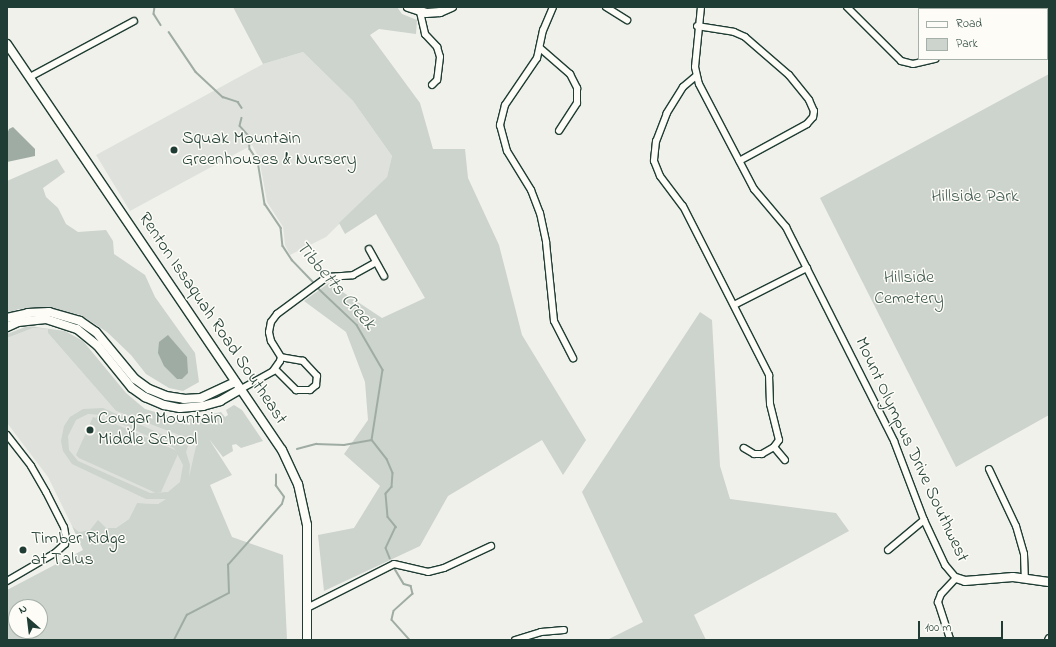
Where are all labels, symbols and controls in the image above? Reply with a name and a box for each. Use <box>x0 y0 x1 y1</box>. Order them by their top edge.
legend <box>918 8 1048 60</box>
text: Road <box>956 15 982 33</box>
text: Park <box>956 35 978 53</box>
place label: Squak Mountain Greenhouses & Nursery <box>182 129 356 172</box>
marker: Squak Mountain Greenhouses & Nursery <box>169 145 179 155</box>
park label: Hillside Park <box>931 186 1019 208</box>
street label: Renton Issaquah Road Southeast <box>133 209 291 429</box>
water label: Tibbetts Creek <box>290 237 380 335</box>
park label: Hillside Cemetery <box>874 268 944 310</box>
street label: Mount Olympus Drive Southwest <box>849 334 973 566</box>
place label: Cougar Mountain Middle School <box>98 409 223 452</box>
marker: Cougar Mountain Middle School <box>85 425 95 435</box>
place label: Timber Ridge at Talus <box>31 529 126 572</box>
marker: Timber Ridge at Talus <box>18 545 28 555</box>
north arrow <box>8 599 48 639</box>
text: N <box>16 600 30 618</box>
scale bar <box>920 613 1005 639</box>
text: 100 m <box>925 619 952 637</box>

